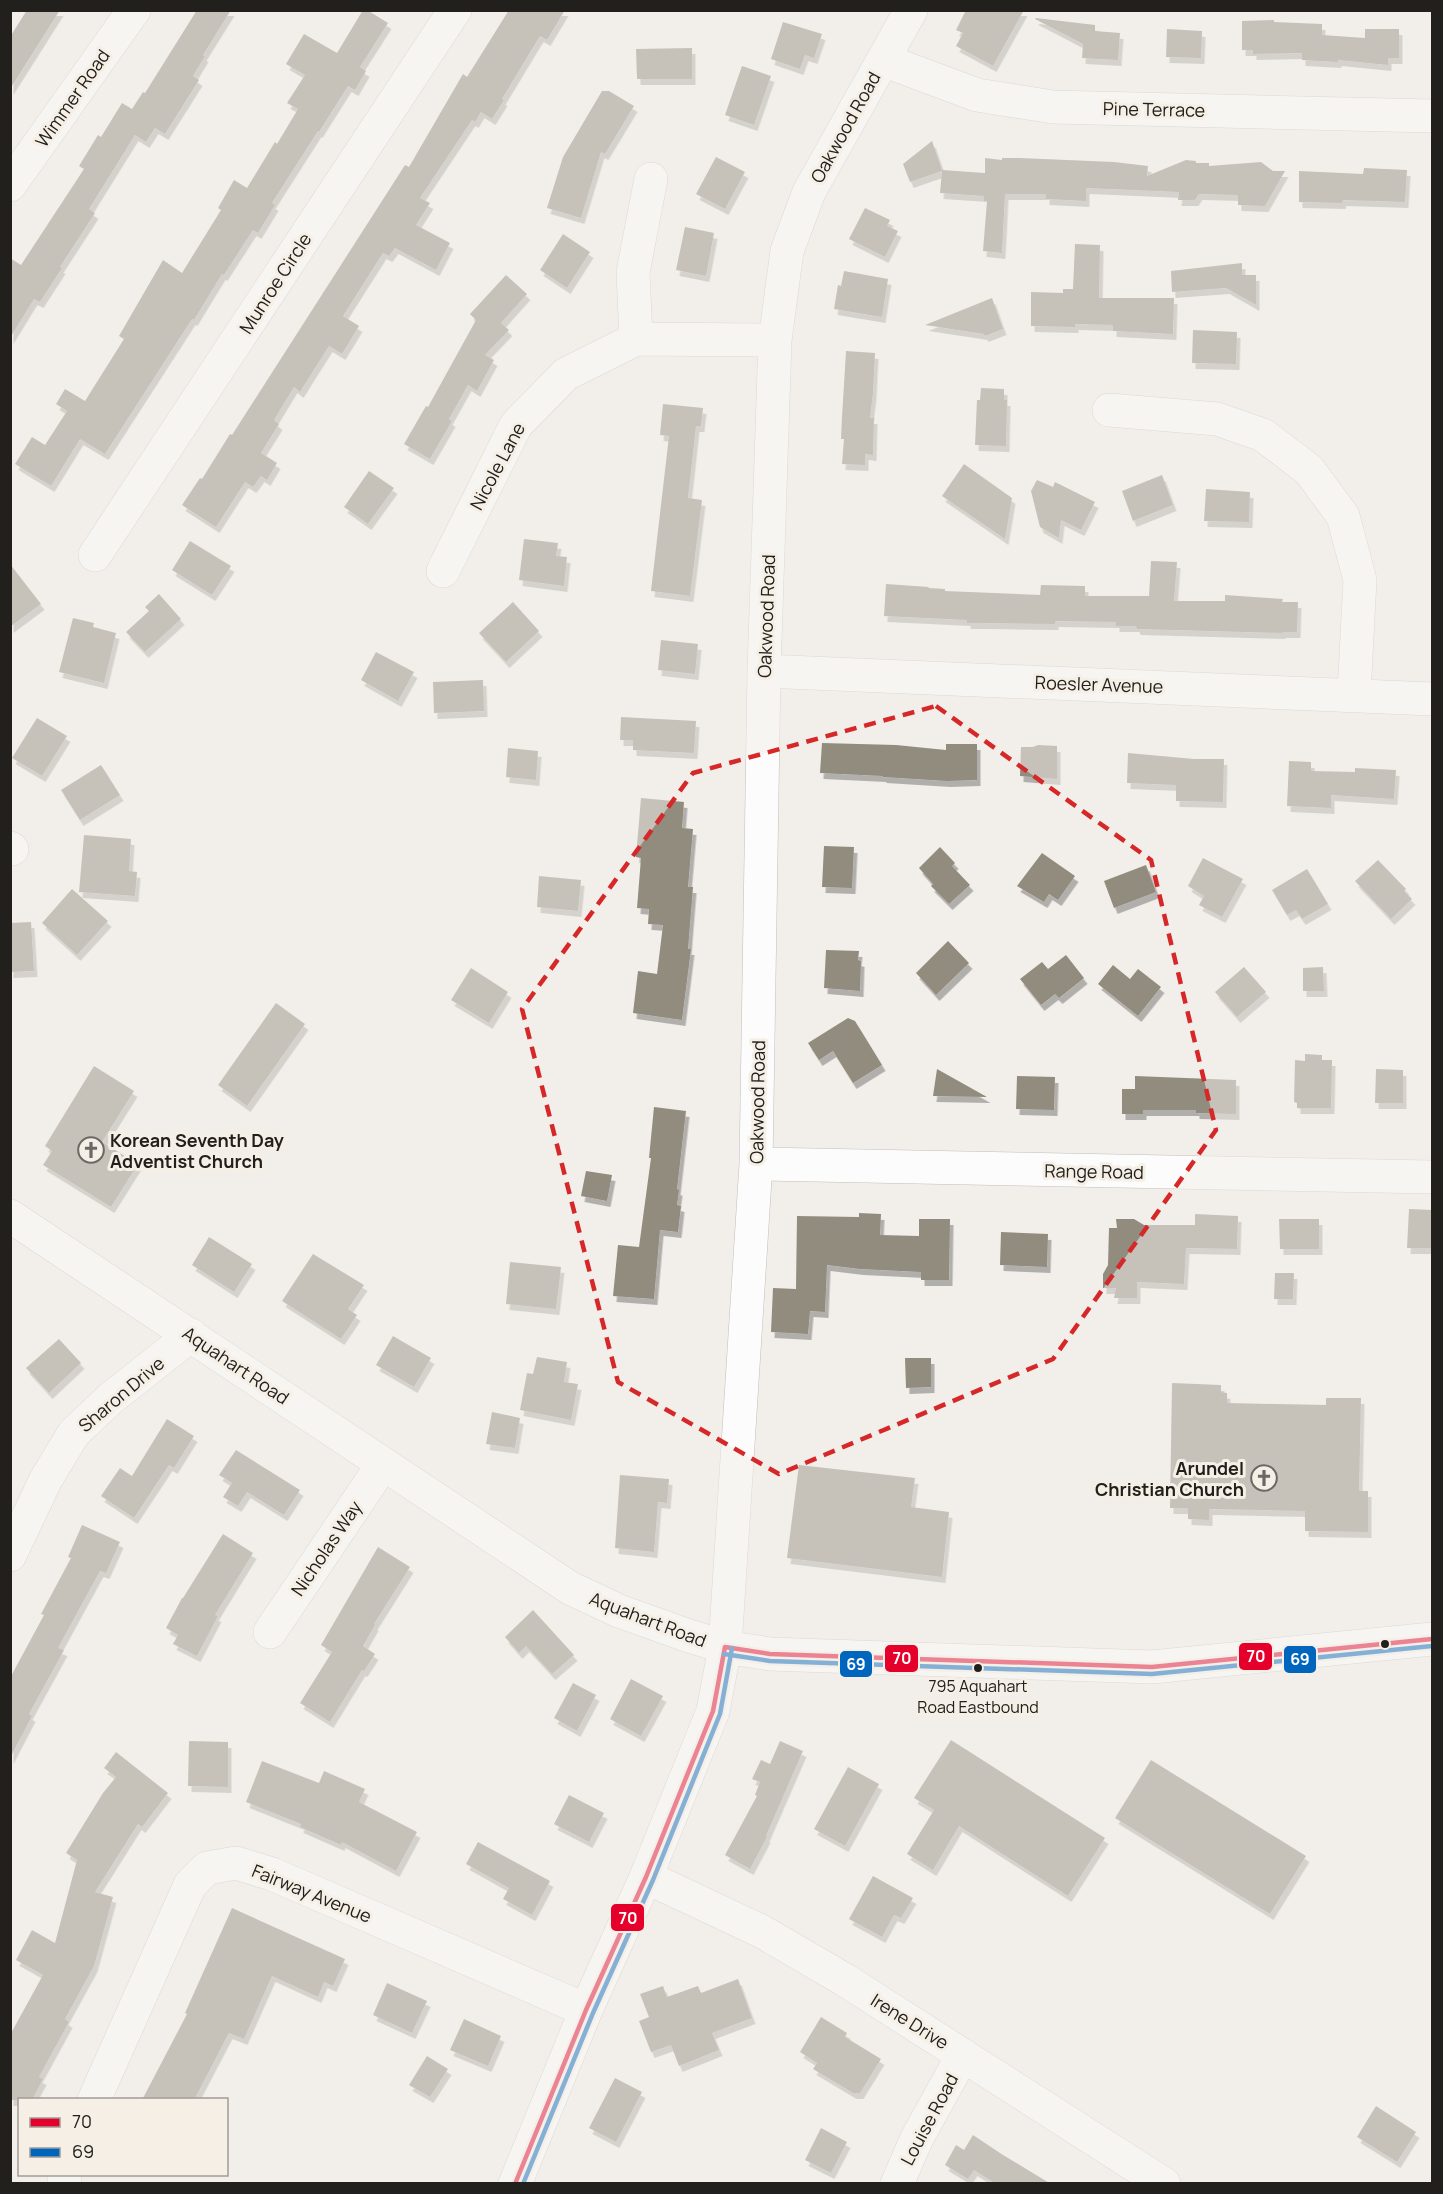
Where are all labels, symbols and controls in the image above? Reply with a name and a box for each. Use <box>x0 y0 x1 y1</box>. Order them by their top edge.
street label: Wimmer Road <box>29 44 115 152</box>
street label: Oakwood Road <box>805 67 885 187</box>
street label: Pine Terrace <box>1103 96 1205 122</box>
street label: Munroe Circle <box>234 228 316 338</box>
street label: Nicole Lane <box>464 418 530 514</box>
street label: Oakwood Road <box>752 554 780 678</box>
street label: Roesler Avenue <box>1034 670 1164 698</box>
street label: Oakwood Road <box>744 1040 770 1164</box>
place label: Korean Seventh Day Adventist Church <box>110 1128 284 1173</box>
church icon: Korean Seventh Day Adventist Church <box>76 1135 106 1165</box>
street label: Range Road <box>1044 1158 1144 1184</box>
street label: Aquahart Road <box>178 1321 294 1409</box>
street label: Sharon Drive <box>73 1351 169 1437</box>
place label: Arundel Christian Church <box>1095 1456 1244 1501</box>
church icon: Arundel Christian Church <box>1249 1463 1279 1493</box>
street label: Nicholas Way <box>285 1495 367 1600</box>
street label: Aquahart Road <box>586 1586 710 1652</box>
unlabelled marker <box>1379 1638 1391 1650</box>
line badge: 70 <box>1238 1642 1273 1671</box>
line badge: 70 <box>884 1644 919 1673</box>
text: 70 <box>1246 1645 1266 1667</box>
line badge: 69 <box>1283 1645 1317 1674</box>
text: 70 <box>892 1647 912 1669</box>
text: 69 <box>1290 1648 1310 1670</box>
line badge: 69 <box>839 1650 873 1678</box>
text: 69 <box>846 1653 866 1675</box>
marker: 795 Aquahart Road Eastbound <box>972 1662 984 1674</box>
place label: 795 Aquahart Road Eastbound <box>917 1675 1039 1718</box>
street label: Fairway Avenue <box>249 1858 375 1928</box>
line badge: 70 <box>610 1903 645 1932</box>
text: 70 <box>618 1907 638 1929</box>
street label: Irene Drive <box>866 1988 954 2054</box>
street label: Louise Road <box>895 2069 963 2169</box>
legend <box>18 2098 228 2176</box>
text: 70 <box>72 2109 92 2133</box>
text: 69 <box>72 2139 94 2163</box>

